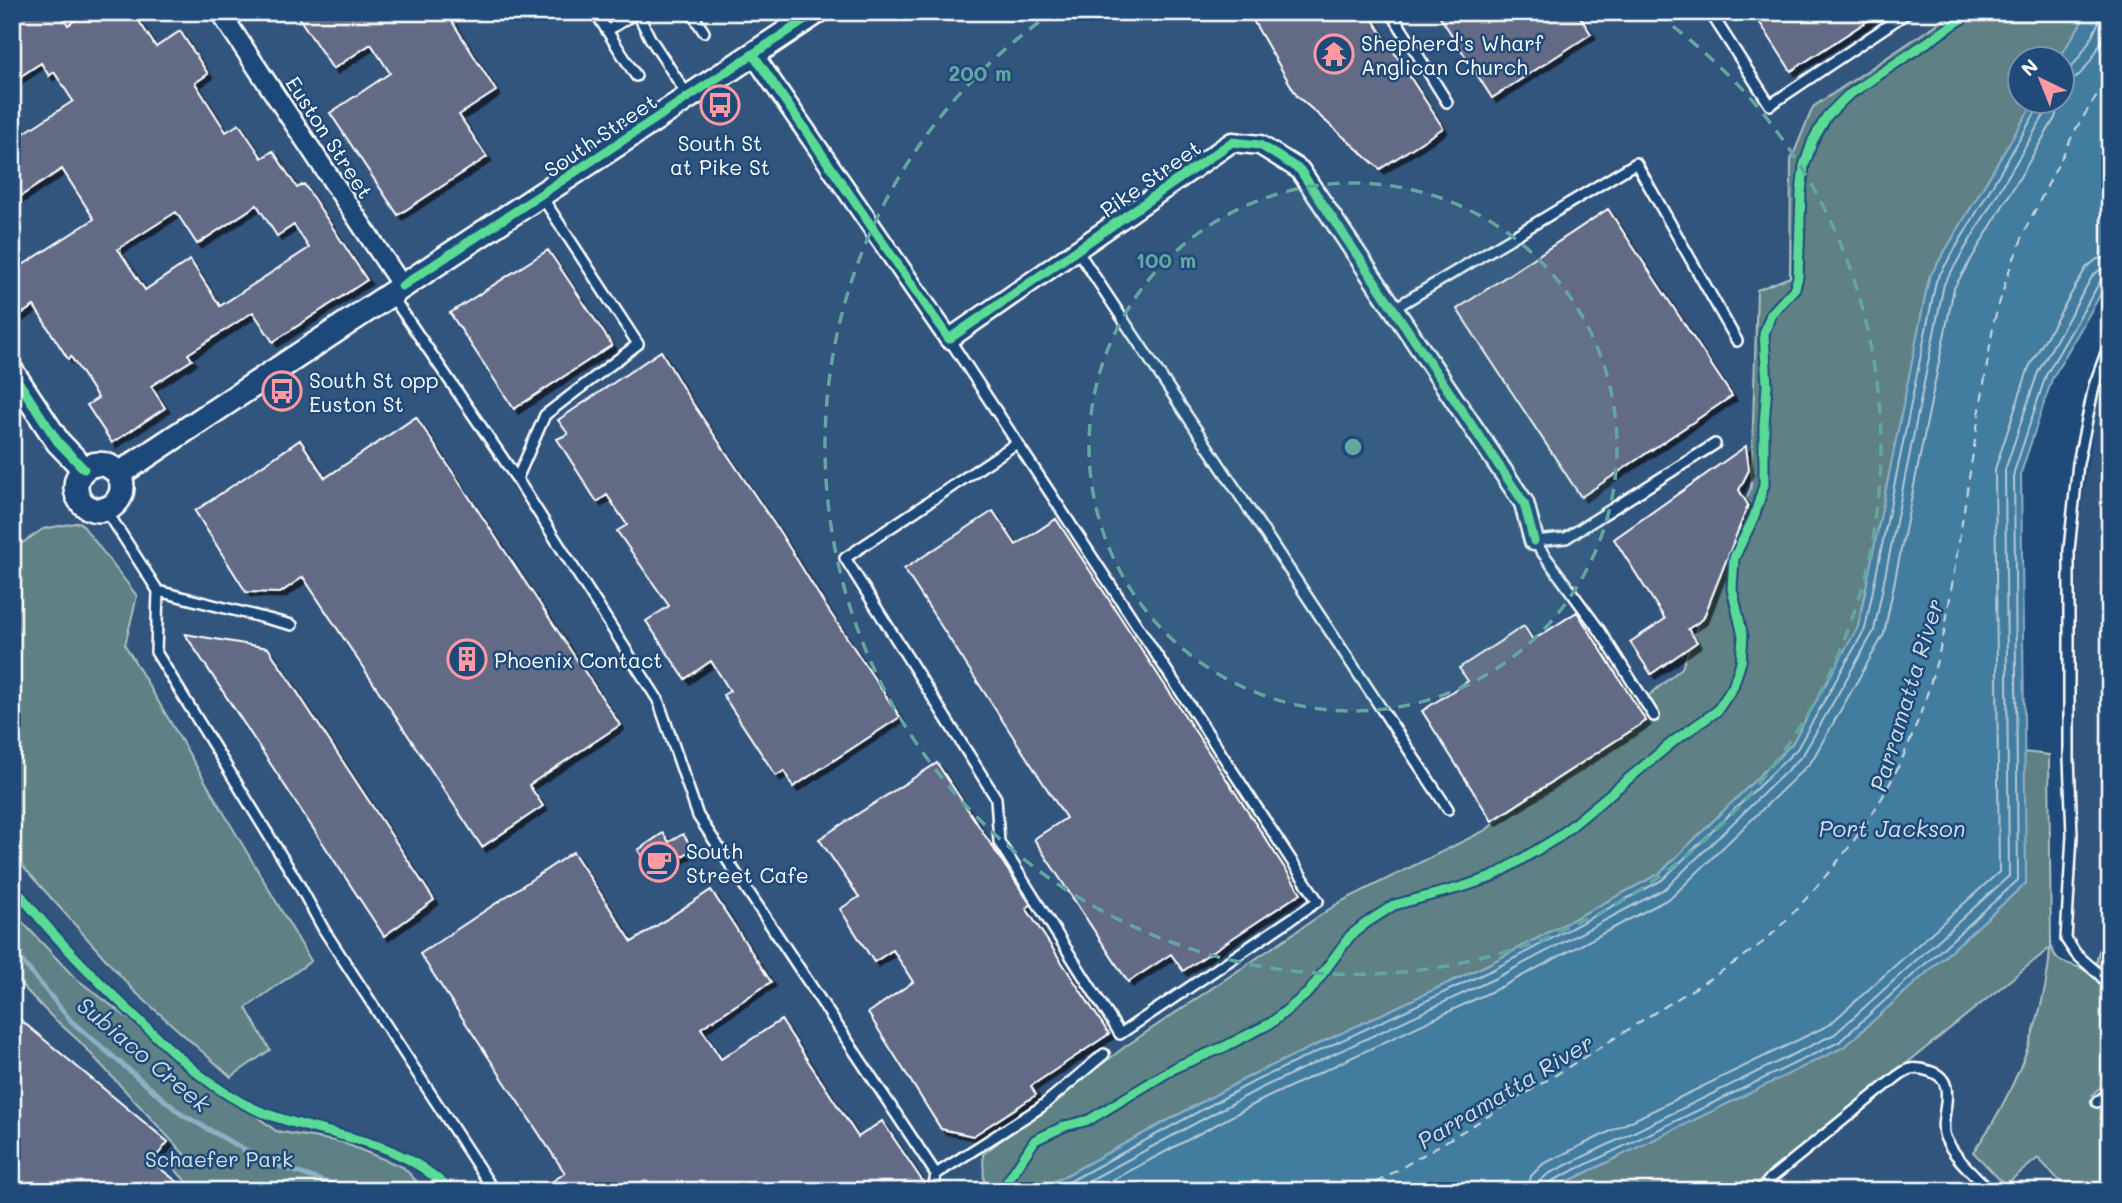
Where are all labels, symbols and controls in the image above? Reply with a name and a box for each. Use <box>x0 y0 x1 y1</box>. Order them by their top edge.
place label: Shepherd's Wharf Anglican Church <box>1361 29 1544 80</box>
temple icon: Shepherd's Wharf Anglican Church <box>1313 33 1355 75</box>
north arrow <box>2007 46 2076 116</box>
text: N <box>2015 53 2043 81</box>
text: 200 m <box>949 59 1011 86</box>
street label: Euston Street <box>280 71 380 203</box>
bus stop icon: South St at Pike St <box>699 84 741 126</box>
street label: South Street <box>538 87 662 183</box>
place label: South St at Pike St <box>670 129 770 180</box>
street label: Pike Street <box>1094 133 1206 223</box>
text: 100 m <box>1136 246 1196 273</box>
place label: South St opp Euston St <box>309 366 439 417</box>
bus stop icon: South St opp Euston St <box>261 370 303 412</box>
centre of rings <box>1341 435 1365 459</box>
water label: Parramatta River <box>1862 595 1950 795</box>
building icon: Phoenix Contact <box>446 638 488 680</box>
place label: Phoenix Contact <box>494 646 663 673</box>
water label: Port Jackson <box>1819 813 1965 843</box>
place label: South Street Cafe <box>686 837 809 888</box>
cafe icon: South Street Cafe <box>638 841 680 883</box>
water label: Subiaco Creek <box>71 990 217 1119</box>
water label: Parramatta River <box>1412 1027 1598 1155</box>
park label: Schaefer Park <box>145 1145 293 1172</box>

